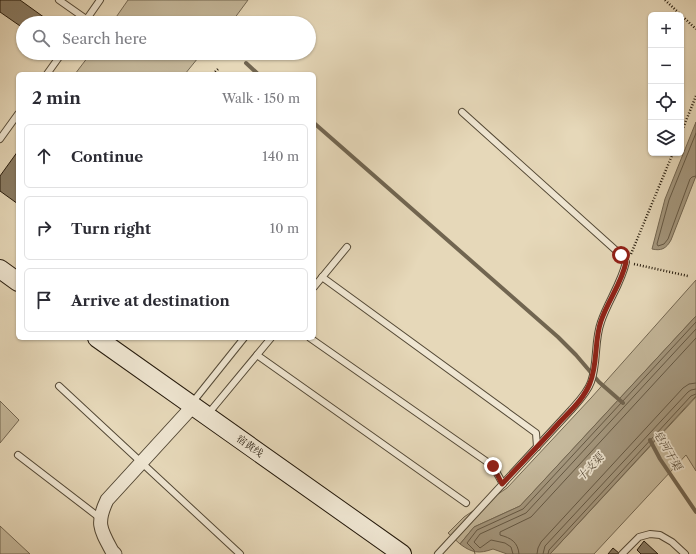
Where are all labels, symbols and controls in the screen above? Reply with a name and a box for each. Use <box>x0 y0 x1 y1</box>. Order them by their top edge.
map controls <box>648 12 684 156</box>
button: + <box>648 12 684 48</box>
search box <box>16 16 316 60</box>
icon: search <box>30 27 52 49</box>
text: Search here <box>62 29 147 48</box>
button: − <box>648 48 684 84</box>
button: locate <box>648 84 684 120</box>
text: 2 min <box>32 88 81 108</box>
text: Walk · 150 m <box>222 90 300 106</box>
button: layers <box>648 120 684 156</box>
icon: ahead <box>33 145 55 167</box>
text: Continue <box>71 147 143 166</box>
text: 140 m <box>262 148 299 164</box>
icon: right <box>33 217 55 239</box>
text: Turn right <box>71 219 151 238</box>
text: 10 m <box>270 220 299 236</box>
route start <box>612 246 630 264</box>
icon: arrive <box>33 289 55 311</box>
text: Arrive at destination <box>71 291 230 310</box>
water label: 皂河干渠 <box>651 427 686 474</box>
street label: 宿黄线 <box>234 432 266 460</box>
water label: 十支渠 <box>574 449 608 484</box>
route end <box>484 457 502 475</box>

